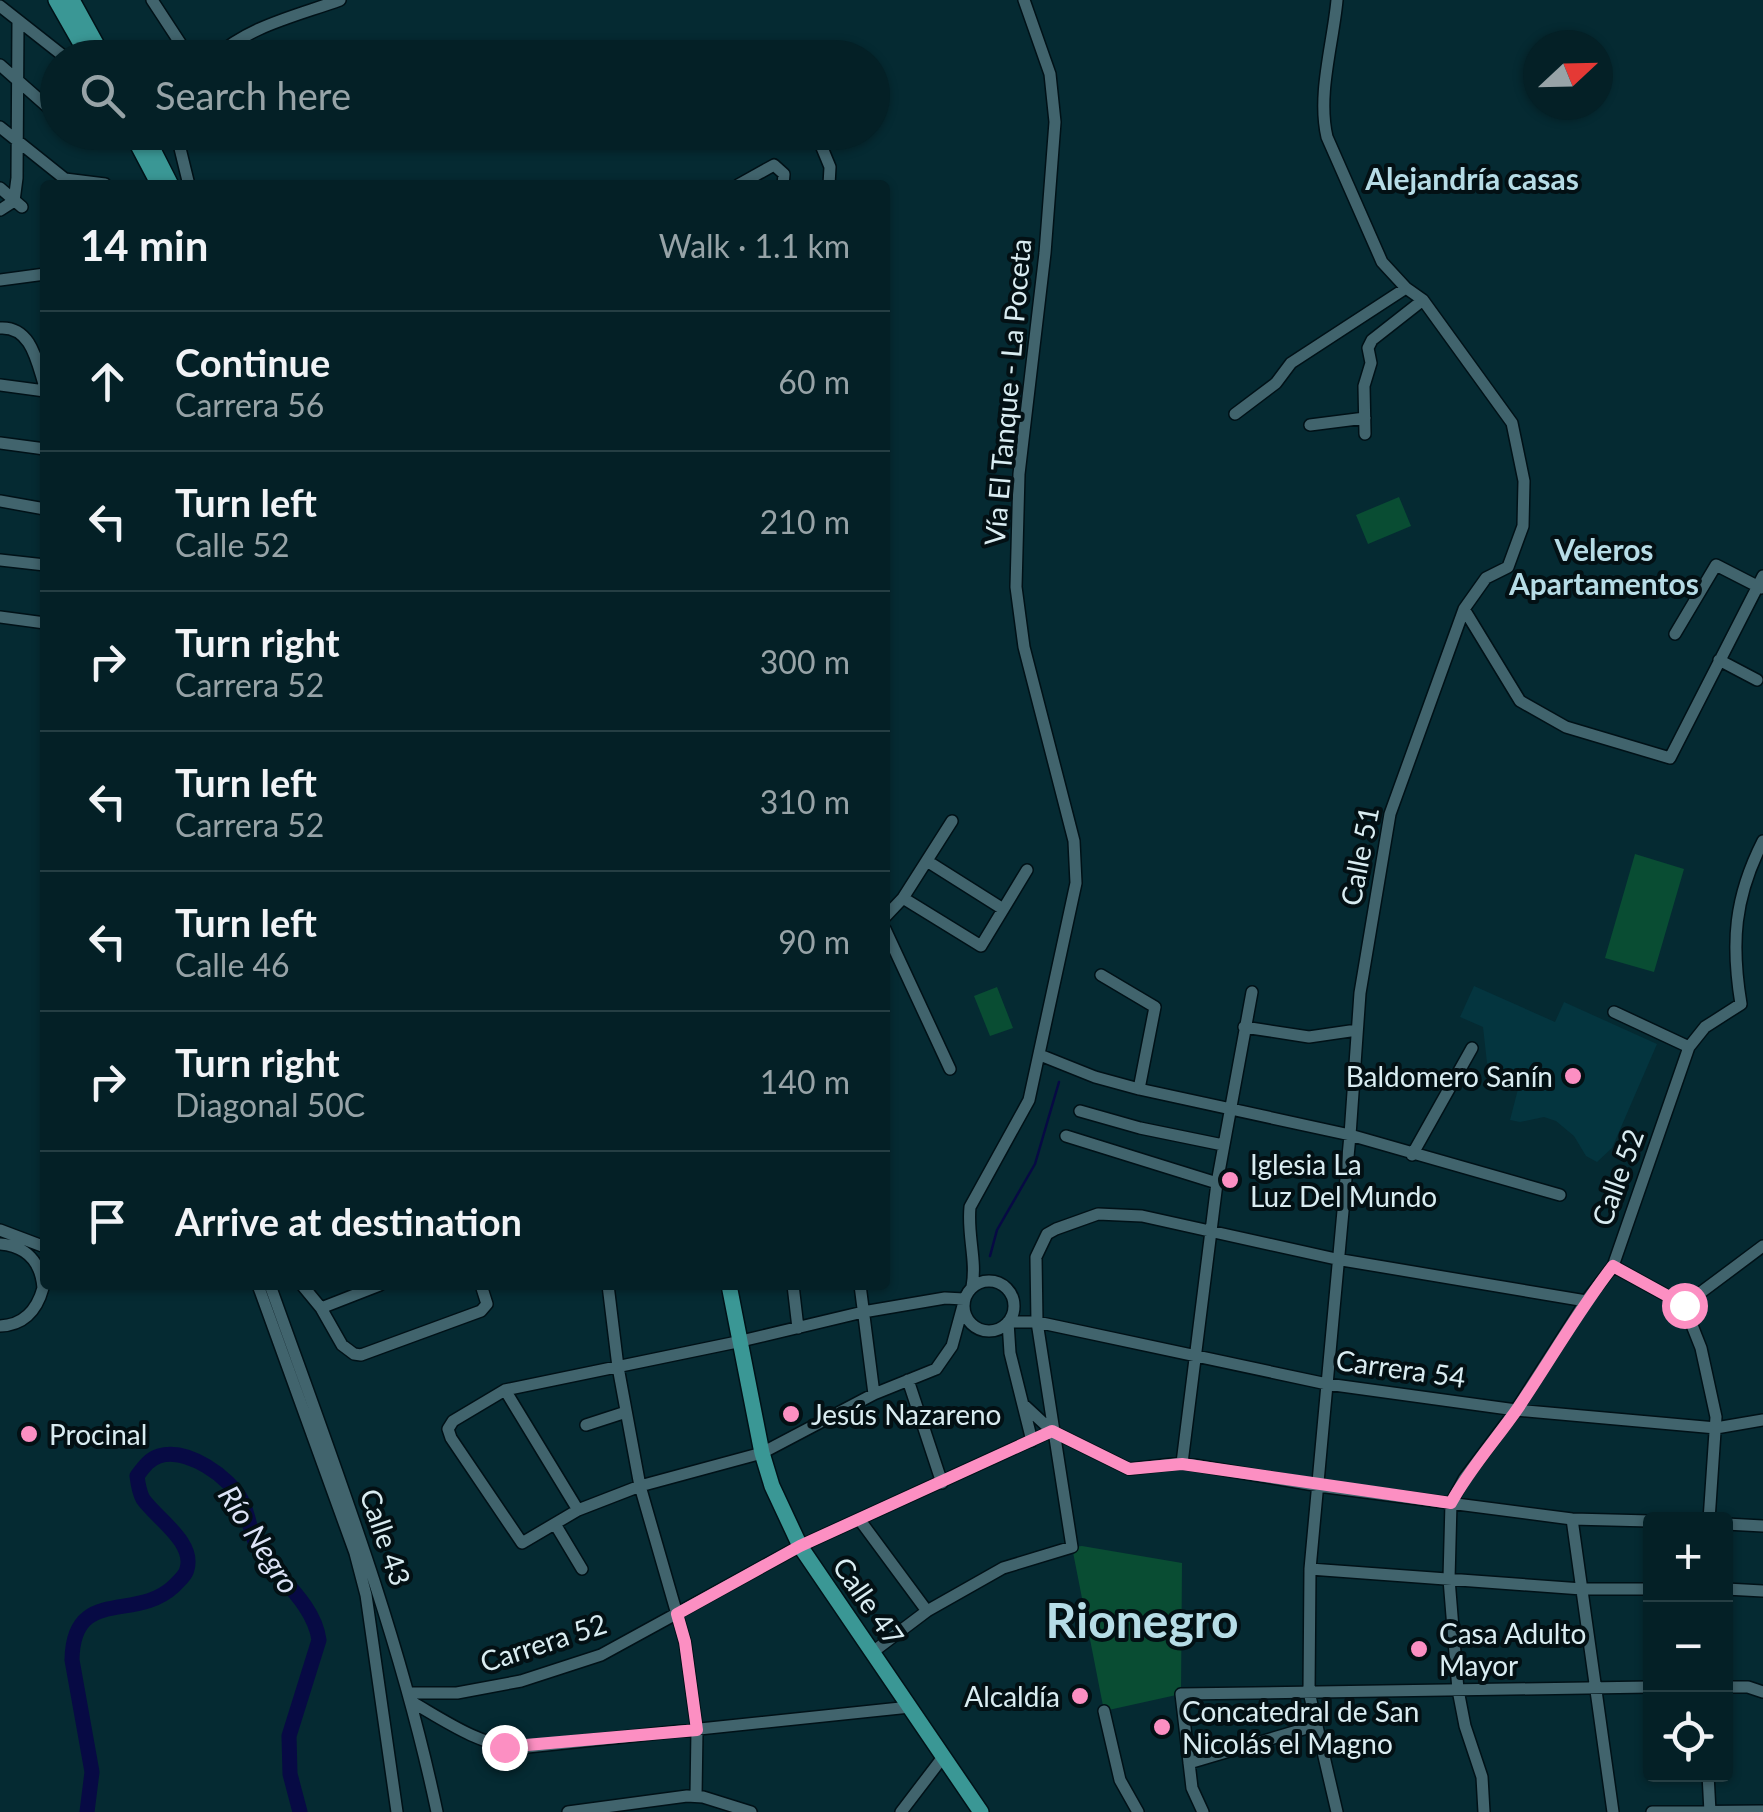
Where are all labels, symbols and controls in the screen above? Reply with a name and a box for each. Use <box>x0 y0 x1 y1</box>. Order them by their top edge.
north arrow <box>1523 30 1613 120</box>
search box <box>40 40 890 150</box>
icon: search <box>75 68 130 123</box>
text: Search here <box>155 72 351 118</box>
district label: Alejandría casas <box>1364 160 1579 196</box>
text: 14 min <box>80 220 208 270</box>
text: Walk · 1.1 km <box>659 226 850 265</box>
street label: Vía El Tanque - La Poceta <box>977 237 1037 547</box>
text: Continue <box>175 339 330 385</box>
icon: ahead <box>80 354 135 409</box>
text: 60 m <box>778 362 850 401</box>
text: Carrera 56 <box>175 385 324 424</box>
text: Turn left <box>175 479 317 525</box>
icon: left <box>80 494 135 549</box>
text: 210 m <box>760 502 850 541</box>
text: Calle 52 <box>175 525 290 564</box>
district label: Veleros Apartamentos <box>1508 531 1699 601</box>
text: Turn right <box>175 619 340 665</box>
icon: right <box>80 634 135 689</box>
text: 300 m <box>760 642 850 681</box>
text: Carrera 52 <box>175 665 324 704</box>
text: Turn left <box>175 759 317 805</box>
icon: left <box>80 774 135 829</box>
text: 310 m <box>760 782 850 821</box>
street label: Calle 51 <box>1333 804 1385 908</box>
text: Carrera 52 <box>175 805 324 844</box>
text: Turn left <box>175 899 317 945</box>
icon: left <box>80 914 135 969</box>
text: 90 m <box>778 922 850 961</box>
text: Calle 46 <box>175 945 290 984</box>
text: Turn right <box>175 1039 340 1085</box>
icon: right <box>80 1054 135 1109</box>
place label: Baldomero Sanín <box>1346 1059 1553 1093</box>
text: 140 m <box>760 1062 850 1101</box>
marker: Baldomero Sanín <box>1562 1065 1584 1087</box>
text: Diagonal 50C <box>175 1085 365 1124</box>
street label: Calle 52 <box>1584 1124 1650 1230</box>
place label: Iglesia La Luz Del Mundo <box>1250 1147 1437 1213</box>
marker: Iglesia La Luz Del Mundo <box>1219 1169 1241 1191</box>
icon: arrive <box>80 1194 135 1249</box>
text: Arrive at destination <box>175 1198 522 1244</box>
route start <box>1662 1283 1708 1329</box>
street label: Carrera 54 <box>1334 1342 1468 1394</box>
place label: Jesús Nazareno <box>811 1397 1001 1431</box>
marker: Jesús Nazareno <box>780 1403 802 1425</box>
place label: Procinal <box>49 1417 147 1451</box>
marker: Procinal <box>18 1423 40 1445</box>
water label: Río Negro <box>212 1478 308 1600</box>
street label: Calle 43 <box>354 1484 418 1590</box>
map controls <box>1643 1512 1733 1782</box>
button: + <box>1643 1512 1733 1602</box>
street label: Calle 47 <box>826 1550 912 1652</box>
district label: Rionegro <box>1045 1591 1239 1648</box>
button: − <box>1643 1602 1733 1692</box>
street label: Carrera 52 <box>476 1606 610 1678</box>
place label: Casa Adulto Mayor <box>1439 1616 1586 1682</box>
marker: Casa Adulto Mayor <box>1408 1638 1430 1660</box>
place label: Alcaldía <box>964 1679 1060 1713</box>
marker: Alcaldía <box>1069 1685 1091 1707</box>
button: locate <box>1643 1692 1733 1782</box>
place label: Concatedral de San Nicolás el Magno <box>1182 1694 1419 1760</box>
marker: Concatedral de San Nicolás el Magno <box>1151 1716 1173 1738</box>
route end <box>482 1725 528 1771</box>

